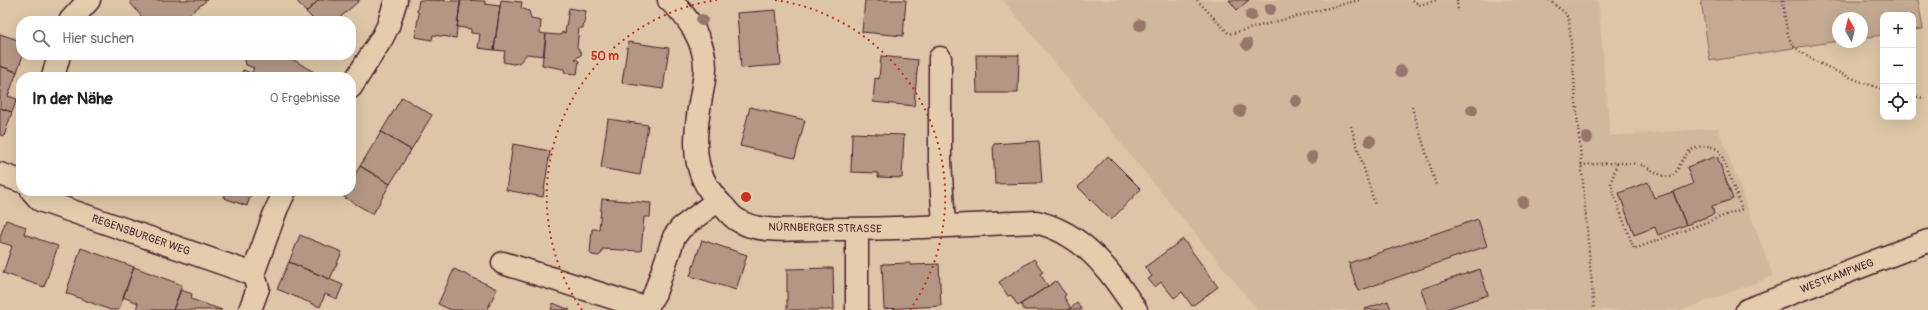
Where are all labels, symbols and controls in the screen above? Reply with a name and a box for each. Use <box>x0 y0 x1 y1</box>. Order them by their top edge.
north arrow <box>1832 12 1868 48</box>
map controls <box>1880 12 1916 120</box>
button: + <box>1880 12 1916 48</box>
search box <box>16 16 356 60</box>
icon: search <box>30 27 52 49</box>
text: Hier suchen <box>62 29 134 48</box>
button: − <box>1880 48 1916 84</box>
text: 50 m <box>591 49 619 64</box>
button: locate <box>1880 84 1916 120</box>
text: In der Nähe <box>32 88 113 109</box>
text: 0 Ergebnisse <box>270 90 340 106</box>
centre of rings <box>739 190 753 204</box>
street label: REGENSBURGER WEG <box>90 212 192 258</box>
street label: NÜRNBERGER STRASSE <box>768 221 882 235</box>
street label: WESTKAMPWEG <box>1798 256 1876 296</box>

